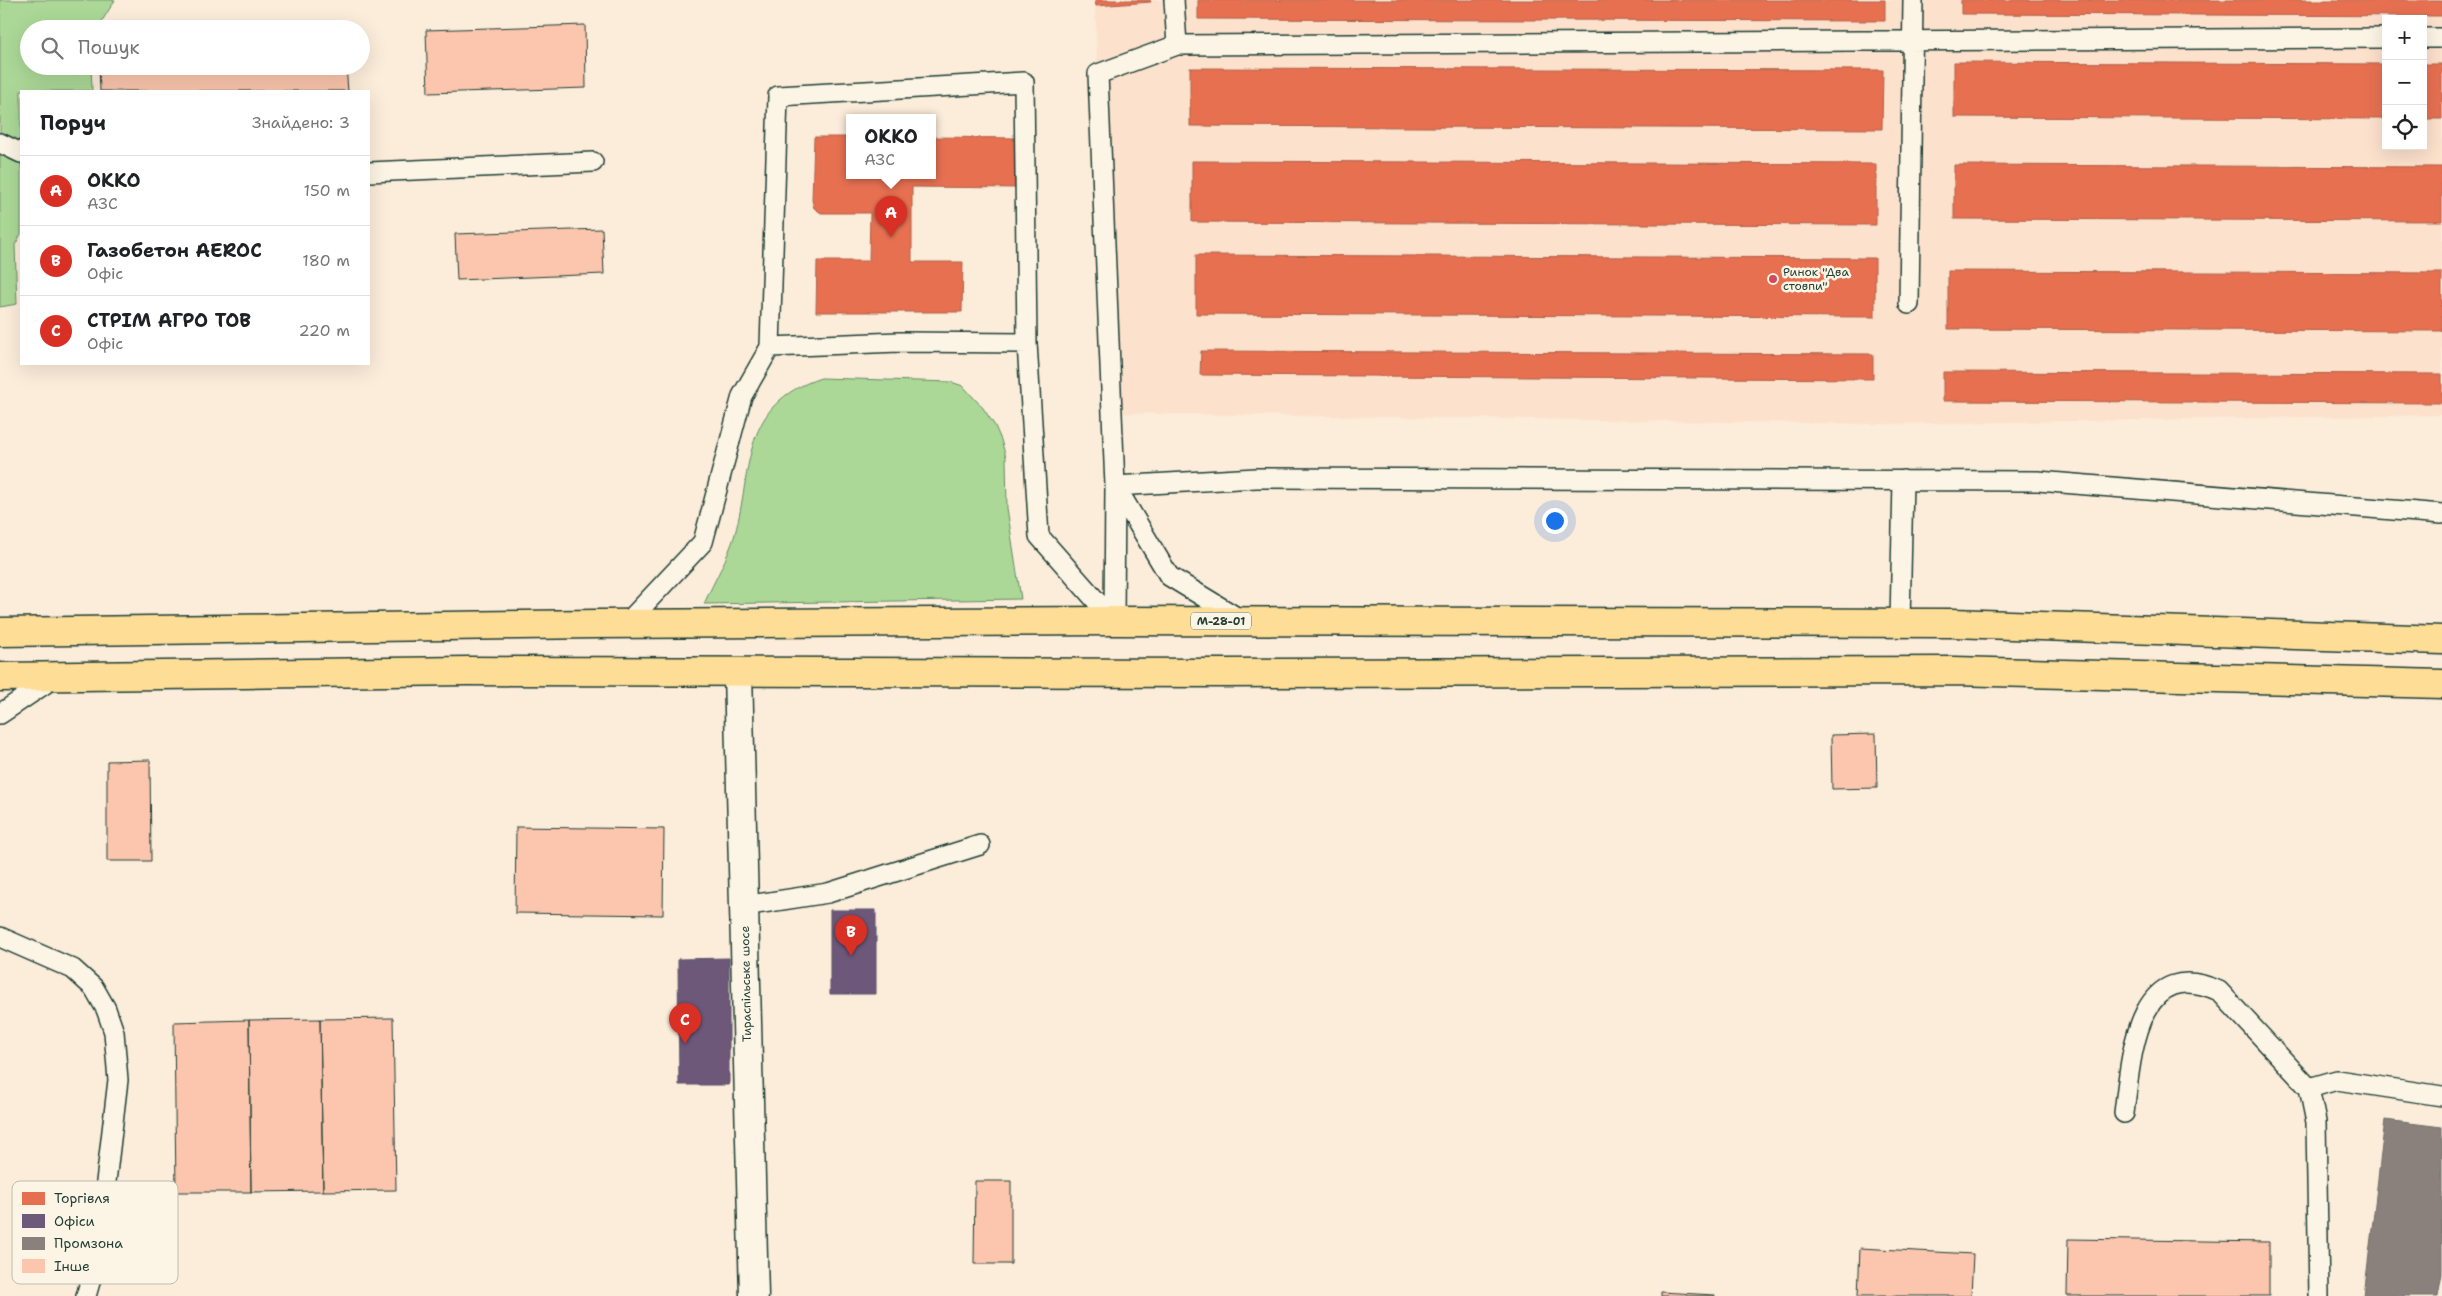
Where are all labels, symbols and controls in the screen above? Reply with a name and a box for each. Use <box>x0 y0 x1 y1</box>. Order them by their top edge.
map controls <box>2382 15 2427 150</box>
button: + <box>2382 15 2427 60</box>
search box <box>20 20 370 75</box>
icon: search <box>38 34 66 62</box>
text: Пошук <box>78 35 140 60</box>
button: − <box>2382 60 2427 105</box>
button: locate <box>2382 105 2427 150</box>
text: Поруч <box>40 109 106 137</box>
text: Знайдено: 3 <box>252 112 350 133</box>
popup <box>846 114 936 179</box>
text: ОККО <box>864 124 918 149</box>
text: АЗС <box>864 149 895 170</box>
text: ОККО <box>87 168 140 193</box>
text: A <box>50 180 62 201</box>
text: 150 m <box>303 180 350 201</box>
text: АЗС <box>87 193 118 214</box>
pin: A <box>875 196 907 237</box>
text: Газобетон AEROC <box>87 238 262 263</box>
text: B <box>51 250 61 271</box>
text: 180 m <box>302 250 350 271</box>
text: Офіс <box>87 263 123 284</box>
place label: Ринок "Два стовпи" <box>1783 264 1849 294</box>
marker: Ринок "Два стовпи" <box>1767 273 1779 285</box>
text: СТРІМ АГРО ТОВ <box>87 308 251 333</box>
text: C <box>51 320 61 341</box>
text: 220 m <box>298 320 350 341</box>
text: Офіс <box>87 333 123 354</box>
your location <box>1542 508 1568 534</box>
road number: М-28-01 <box>1191 612 1251 630</box>
pin: B <box>835 915 867 956</box>
street label: Тираспільське шосе <box>737 926 755 1042</box>
pin: C <box>669 1003 701 1044</box>
legend <box>12 1181 178 1284</box>
text: Торгівля <box>54 1189 110 1207</box>
text: Офіси <box>54 1212 95 1230</box>
text: Промзона <box>54 1234 123 1252</box>
text: Інше <box>54 1257 90 1275</box>

